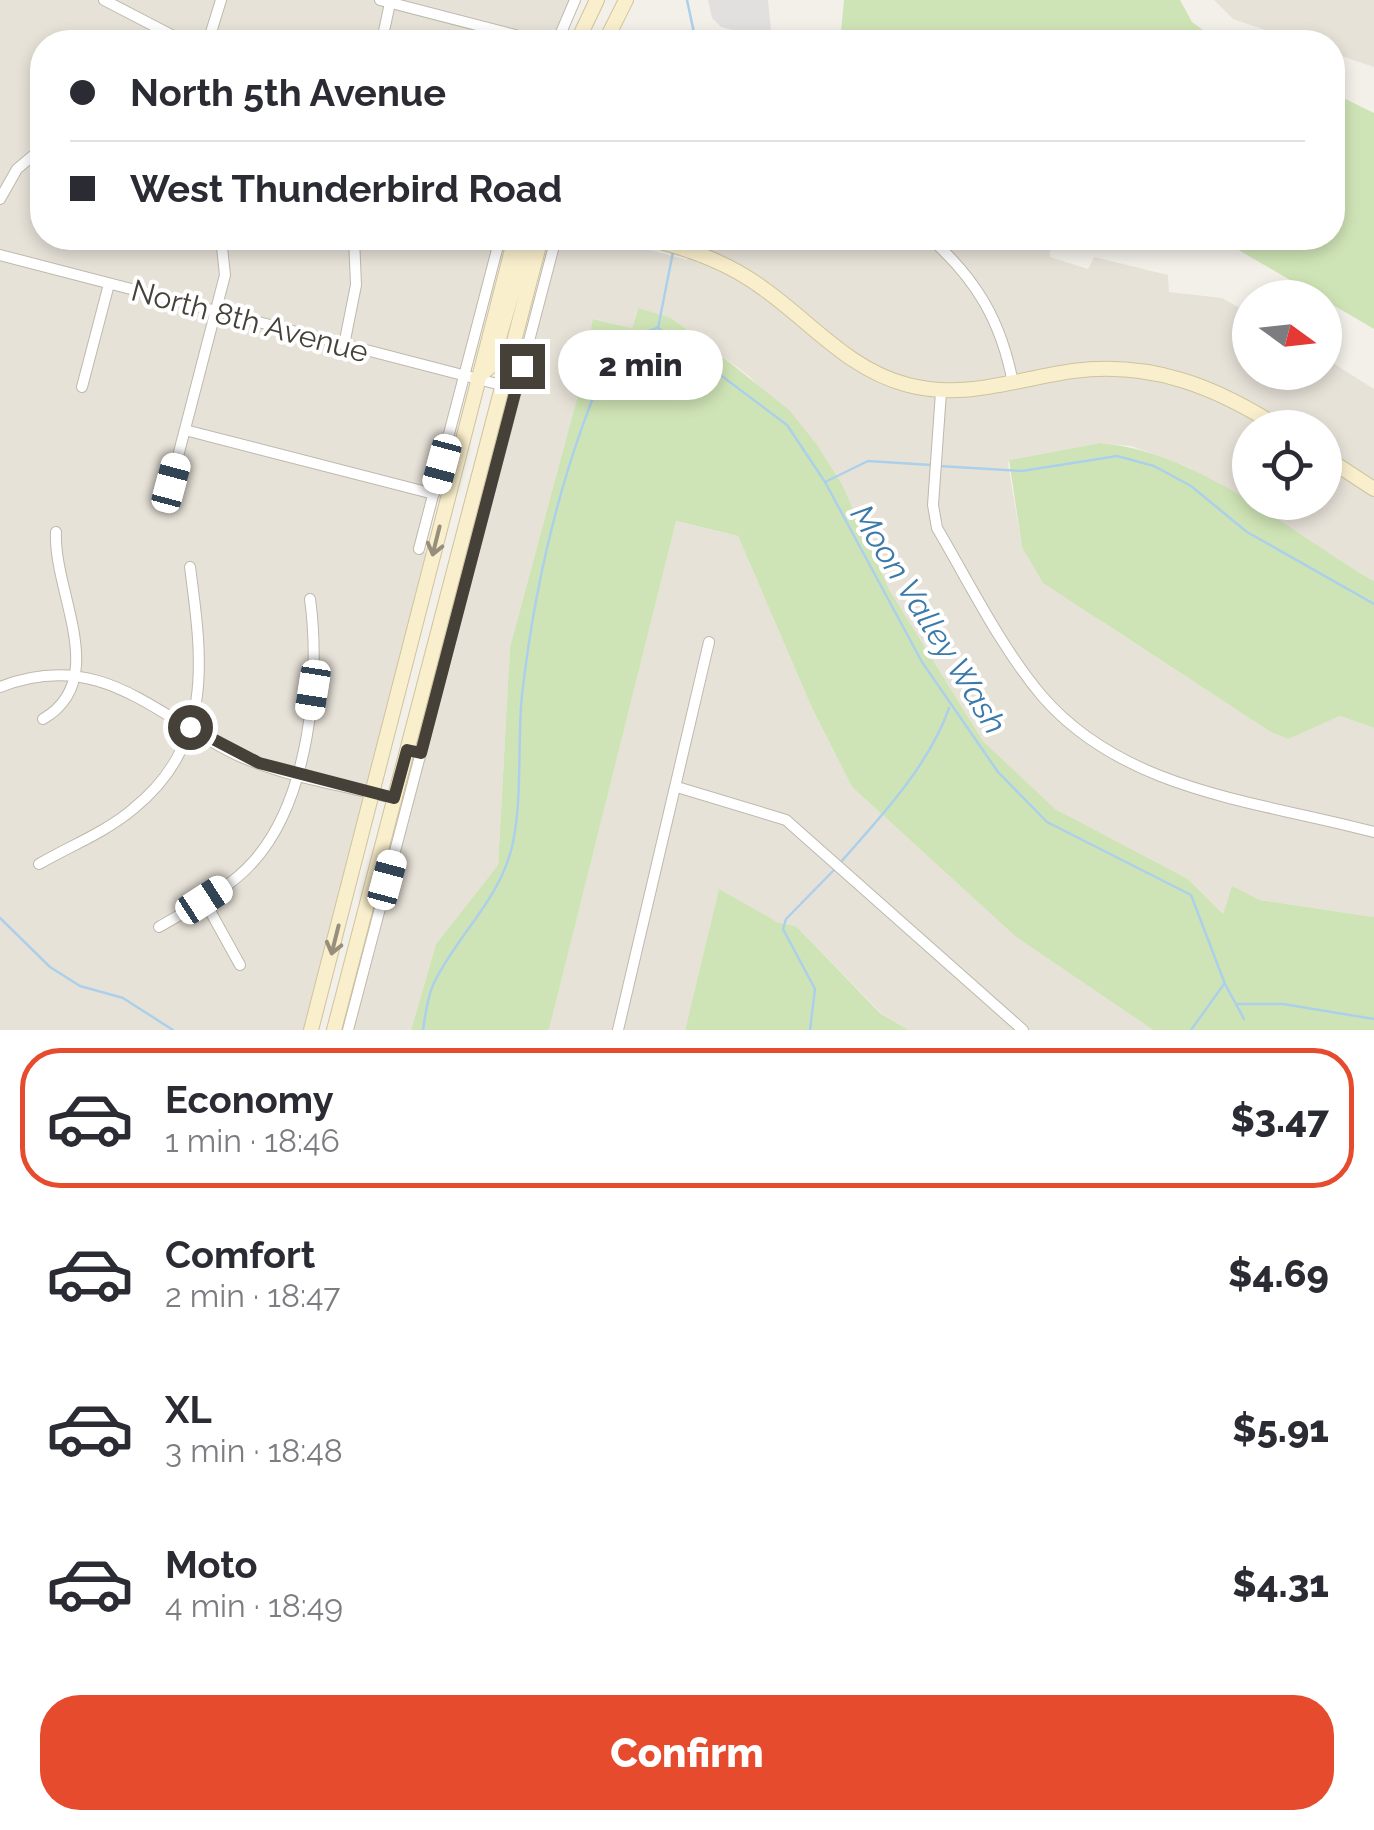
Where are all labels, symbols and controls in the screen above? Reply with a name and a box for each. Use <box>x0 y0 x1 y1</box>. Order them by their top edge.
text: North 5th Avenue <box>130 70 446 115</box>
text: West Thunderbird Road <box>130 166 562 211</box>
street label: North 8th Avenue <box>128 273 372 369</box>
north arrow <box>1232 280 1342 390</box>
map controls <box>1232 280 1342 520</box>
callout: 2 min <box>557 331 722 401</box>
route end <box>500 344 545 389</box>
text: 2 min <box>598 346 683 383</box>
button: locate <box>1232 410 1342 520</box>
car <box>420 431 464 497</box>
car <box>149 450 193 516</box>
water label: Moon Valley Wash <box>844 498 1014 740</box>
one-way arrow <box>426 525 445 556</box>
car <box>293 658 333 722</box>
route start <box>168 705 213 750</box>
car <box>365 847 409 913</box>
car <box>171 871 237 929</box>
one-way arrow <box>325 923 343 955</box>
icon: car <box>45 1073 135 1163</box>
text: Economy <box>165 1077 334 1122</box>
text: $3.47 <box>1230 1096 1329 1141</box>
text: 1 min · 18:46 <box>165 1122 340 1159</box>
icon: car <box>45 1228 135 1318</box>
text: Comfort <box>165 1232 315 1277</box>
text: $4.69 <box>1228 1251 1329 1296</box>
text: 2 min · 18:47 <box>165 1277 340 1314</box>
icon: car <box>45 1383 135 1473</box>
text: XL <box>165 1387 212 1432</box>
text: $5.91 <box>1232 1406 1329 1451</box>
text: 3 min · 18:48 <box>165 1432 343 1469</box>
icon: car <box>45 1538 135 1628</box>
text: Moto <box>165 1542 258 1587</box>
text: $4.31 <box>1232 1561 1329 1606</box>
text: 4 min · 18:49 <box>165 1587 343 1624</box>
button: Confirm <box>40 1695 1334 1810</box>

